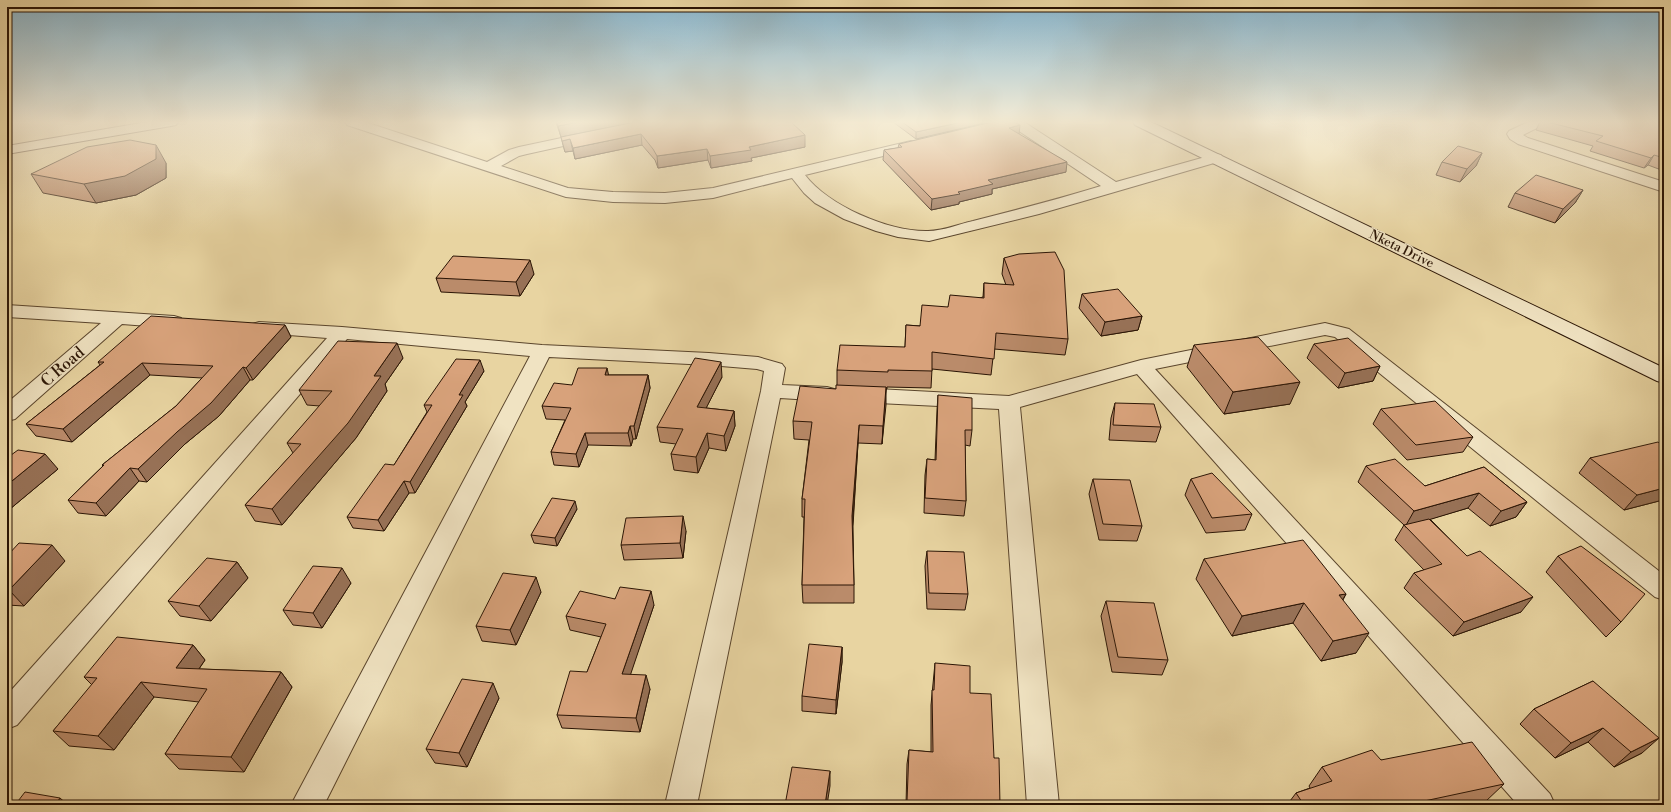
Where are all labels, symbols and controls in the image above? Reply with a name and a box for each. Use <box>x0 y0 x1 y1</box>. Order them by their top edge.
street label: Nketa Drive <box>1367 226 1437 272</box>
street label: C Road <box>37 342 89 391</box>

